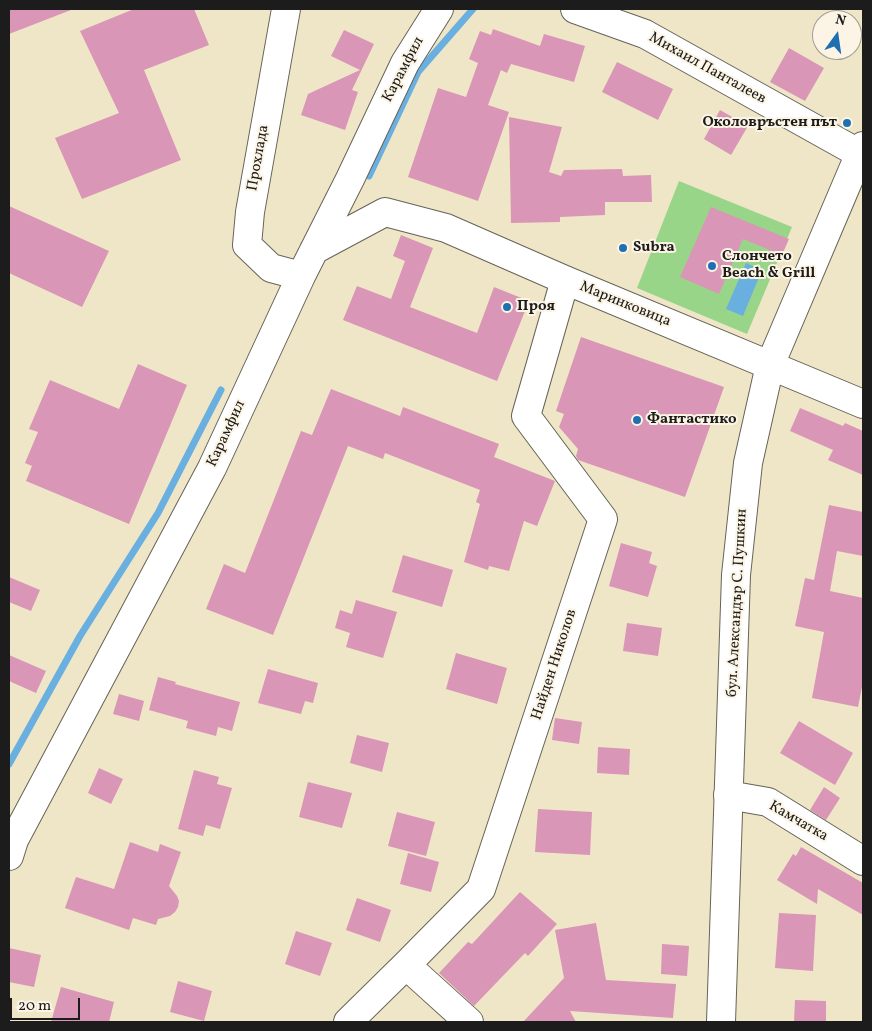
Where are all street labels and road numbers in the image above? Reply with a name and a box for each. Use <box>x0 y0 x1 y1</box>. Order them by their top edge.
street label: Михаил Панталеев <box>645 29 769 109</box>
street label: Карамфил <box>379 34 429 106</box>
street label: Прохлада <box>244 124 274 192</box>
street label: Маринковица <box>577 278 673 332</box>
street label: Карамфил <box>204 398 250 470</box>
street label: бул. Александър С. Пушкин <box>724 508 752 698</box>
street label: Найден Николов <box>529 607 581 723</box>
street label: Камчатка <box>765 798 831 846</box>

